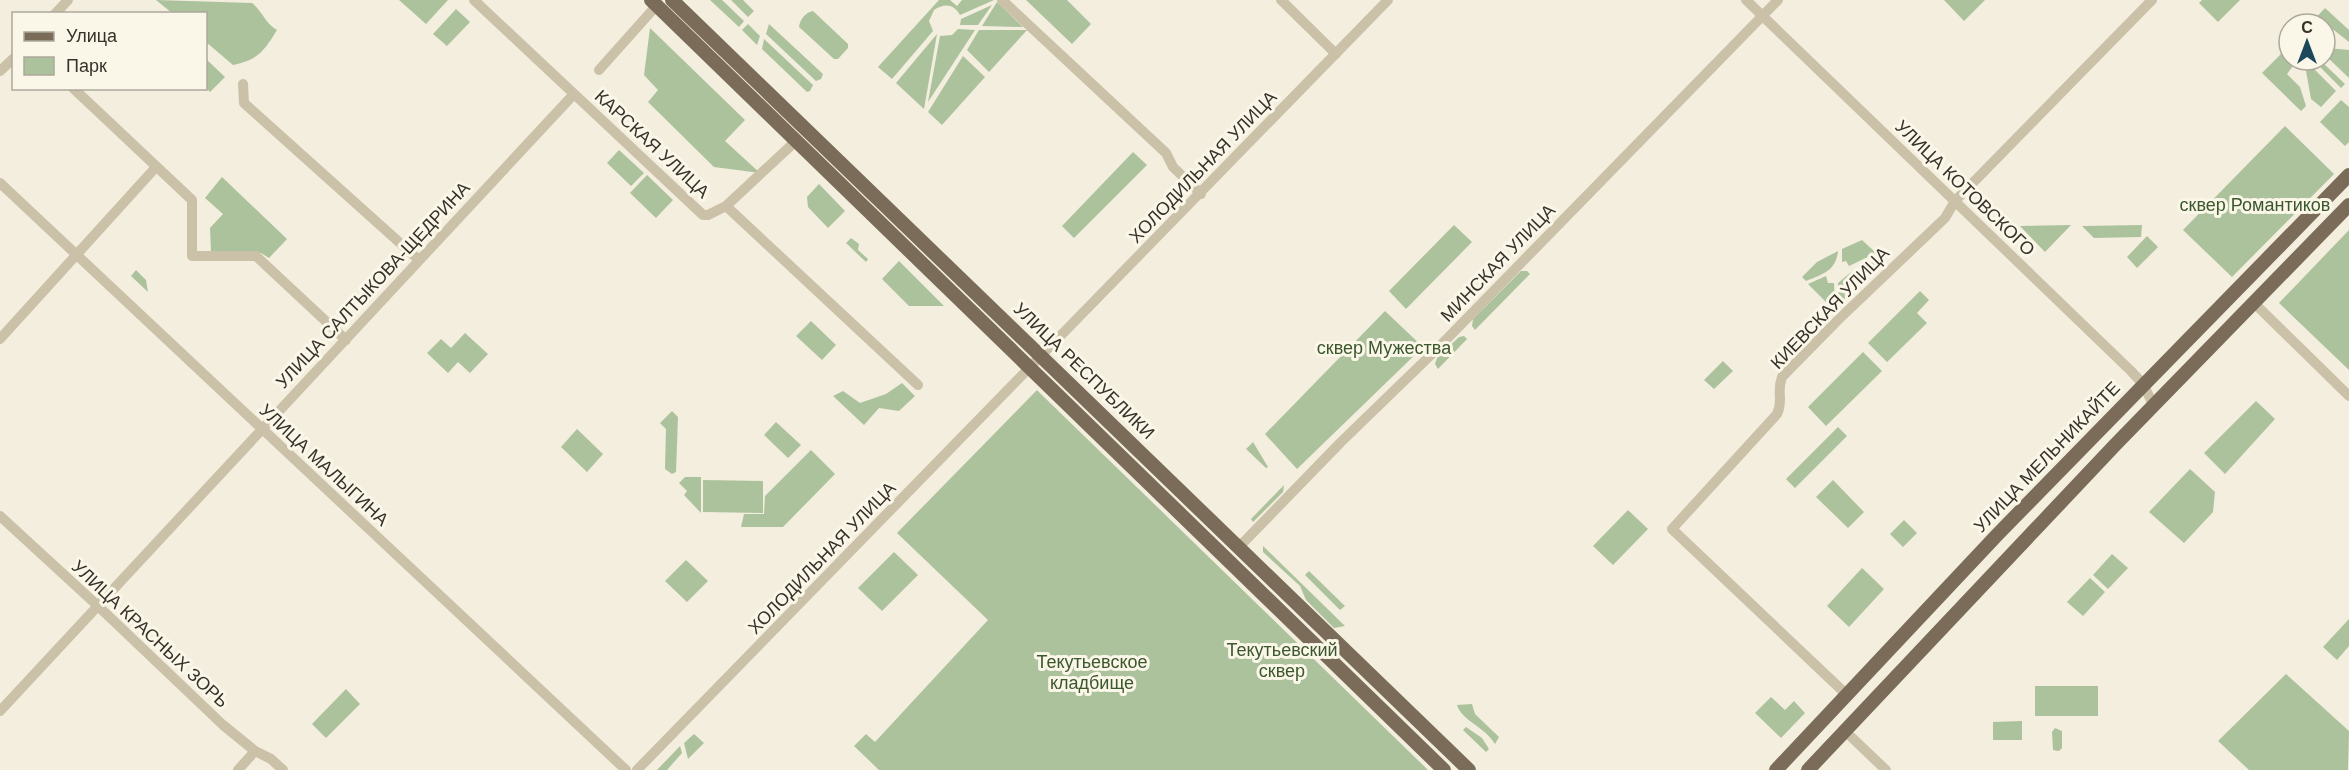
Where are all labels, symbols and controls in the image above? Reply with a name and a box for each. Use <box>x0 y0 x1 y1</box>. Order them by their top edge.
legend <box>12 12 207 90</box>
north arrow <box>2277 12 2337 72</box>
text: С <box>2301 19 2313 36</box>
text: Улица <box>66 26 118 46</box>
text: Парк <box>66 56 107 76</box>
street label: КАРСКАЯ УЛИЦА <box>591 86 713 202</box>
street label: ХОЛОДИЛЬНАЯ УЛИЦА <box>1125 87 1281 247</box>
street label: УЛИЦА КОТОВСКОГО <box>1891 116 2039 260</box>
street label: УЛИЦА САЛТЫКОВА-ЩЕДРИНА <box>272 178 474 392</box>
park label: сквер Романтиков <box>2180 195 2330 215</box>
street label: МИНСКАЯ УЛИЦА <box>1437 200 1559 326</box>
street label: КИЕВСКАЯ УЛИЦА <box>1767 243 1893 373</box>
street label: УЛИЦА РЕСПУБЛИКИ <box>1010 299 1158 443</box>
park label: сквер Мужества <box>1317 338 1452 358</box>
street label: УЛИЦА МЕЛЬНИКАЙТЕ <box>1969 377 2124 536</box>
street label: УЛИЦА МАЛЫГИНА <box>255 400 393 530</box>
street label: ХОЛОДИЛЬНАЯ УЛИЦА <box>744 478 900 638</box>
street label: УЛИЦА КРАСНЫХ ЗОРЬ <box>68 556 232 712</box>
park label: Текутьевский сквер <box>1226 640 1338 681</box>
park label: Текутьевское кладбище <box>1036 652 1148 693</box>

